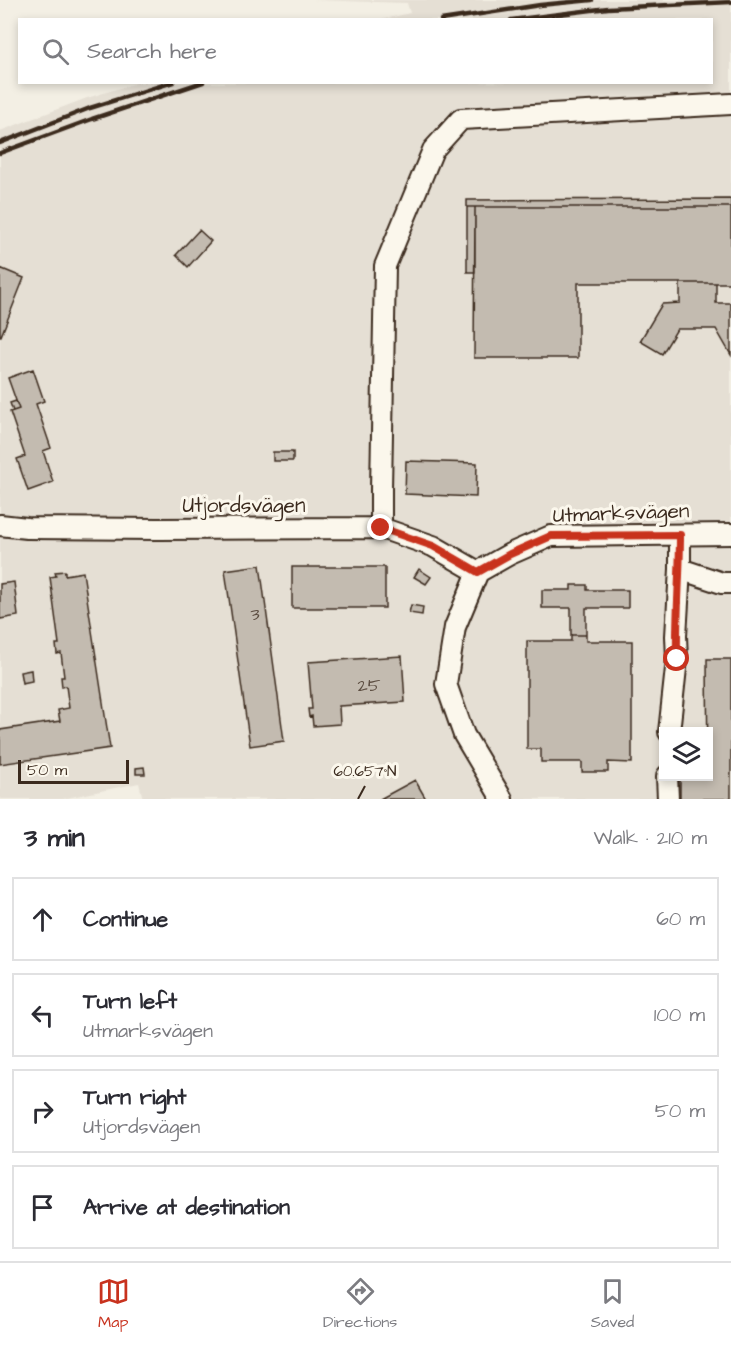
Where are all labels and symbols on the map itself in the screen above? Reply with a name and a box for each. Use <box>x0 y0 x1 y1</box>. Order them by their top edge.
street label: Utjordsvägen <box>183 491 306 522</box>
street label: Utmarksvägen <box>552 496 690 532</box>
route end <box>367 514 393 540</box>
house number: 3 <box>250 602 260 627</box>
route start <box>663 645 689 671</box>
house number: 25 <box>357 673 381 698</box>
scale bar <box>18 757 129 784</box>
text: 60.657°N <box>334 761 396 782</box>

